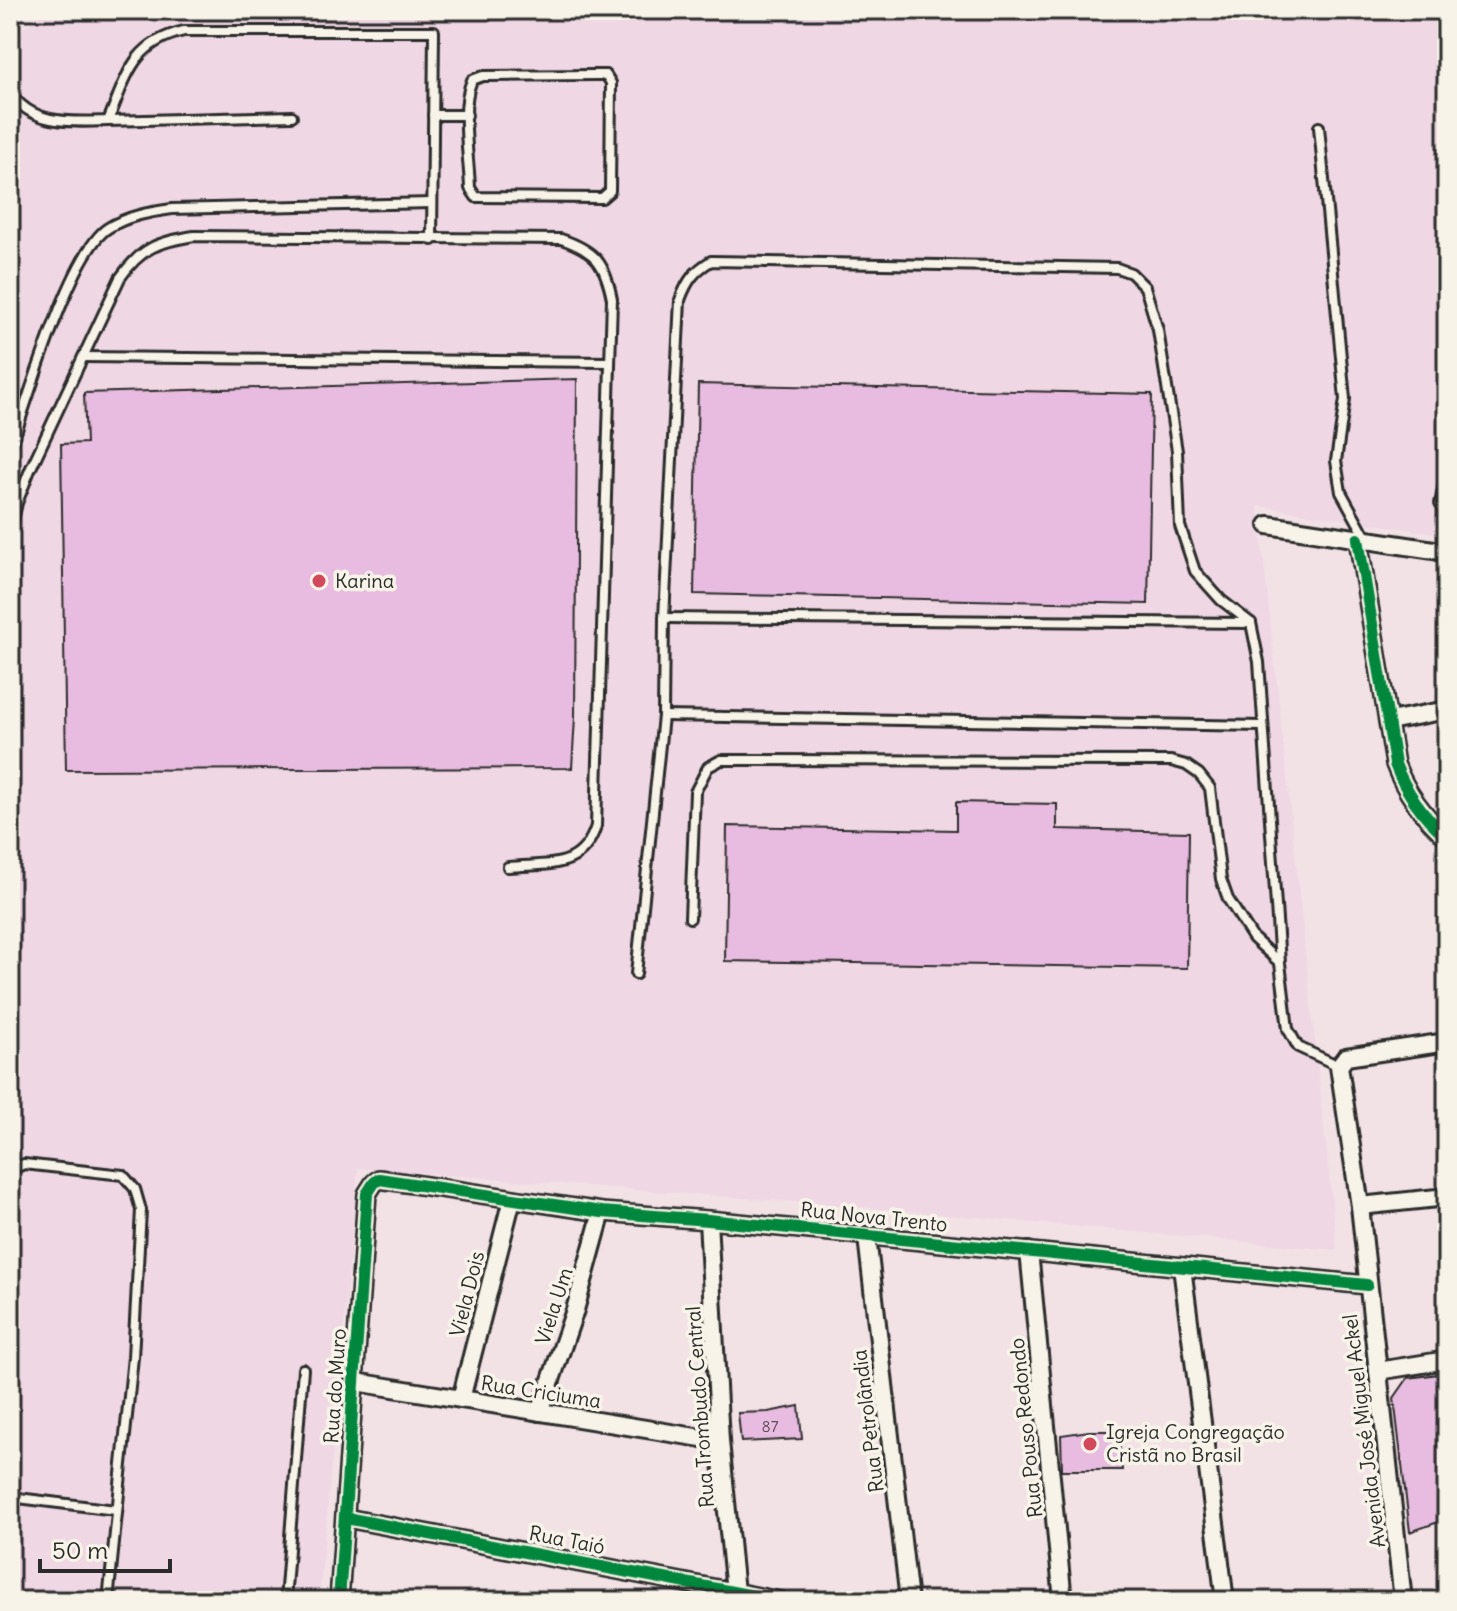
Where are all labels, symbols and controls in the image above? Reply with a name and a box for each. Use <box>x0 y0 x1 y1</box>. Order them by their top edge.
place label: Karina <box>335 568 394 593</box>
marker: Karina <box>310 572 328 590</box>
street label: Rua Nova Trento <box>799 1196 949 1237</box>
street label: Viela Dois <box>444 1248 489 1339</box>
street label: Viela Um <box>529 1264 578 1347</box>
street label: Rua Trombudo Central <box>680 1305 719 1509</box>
street label: Avenida José Miguel Ackel <box>1337 1313 1390 1549</box>
street label: Rua do Muro <box>318 1328 351 1444</box>
street label: Rua Pouso Redondo <box>1004 1337 1047 1519</box>
street label: Rua Petrolândia <box>846 1348 889 1494</box>
street label: Rua Criciuma <box>479 1370 603 1413</box>
house number: 87 <box>761 1416 779 1436</box>
place label: Igreja Congregação Cristã no Brasil <box>1106 1419 1285 1467</box>
marker: Igreja Congregação Cristã no Brasil <box>1081 1435 1099 1453</box>
street label: Rua Taió <box>527 1520 607 1559</box>
scale bar <box>40 1523 170 1573</box>
text: 50 m <box>52 1535 108 1565</box>

